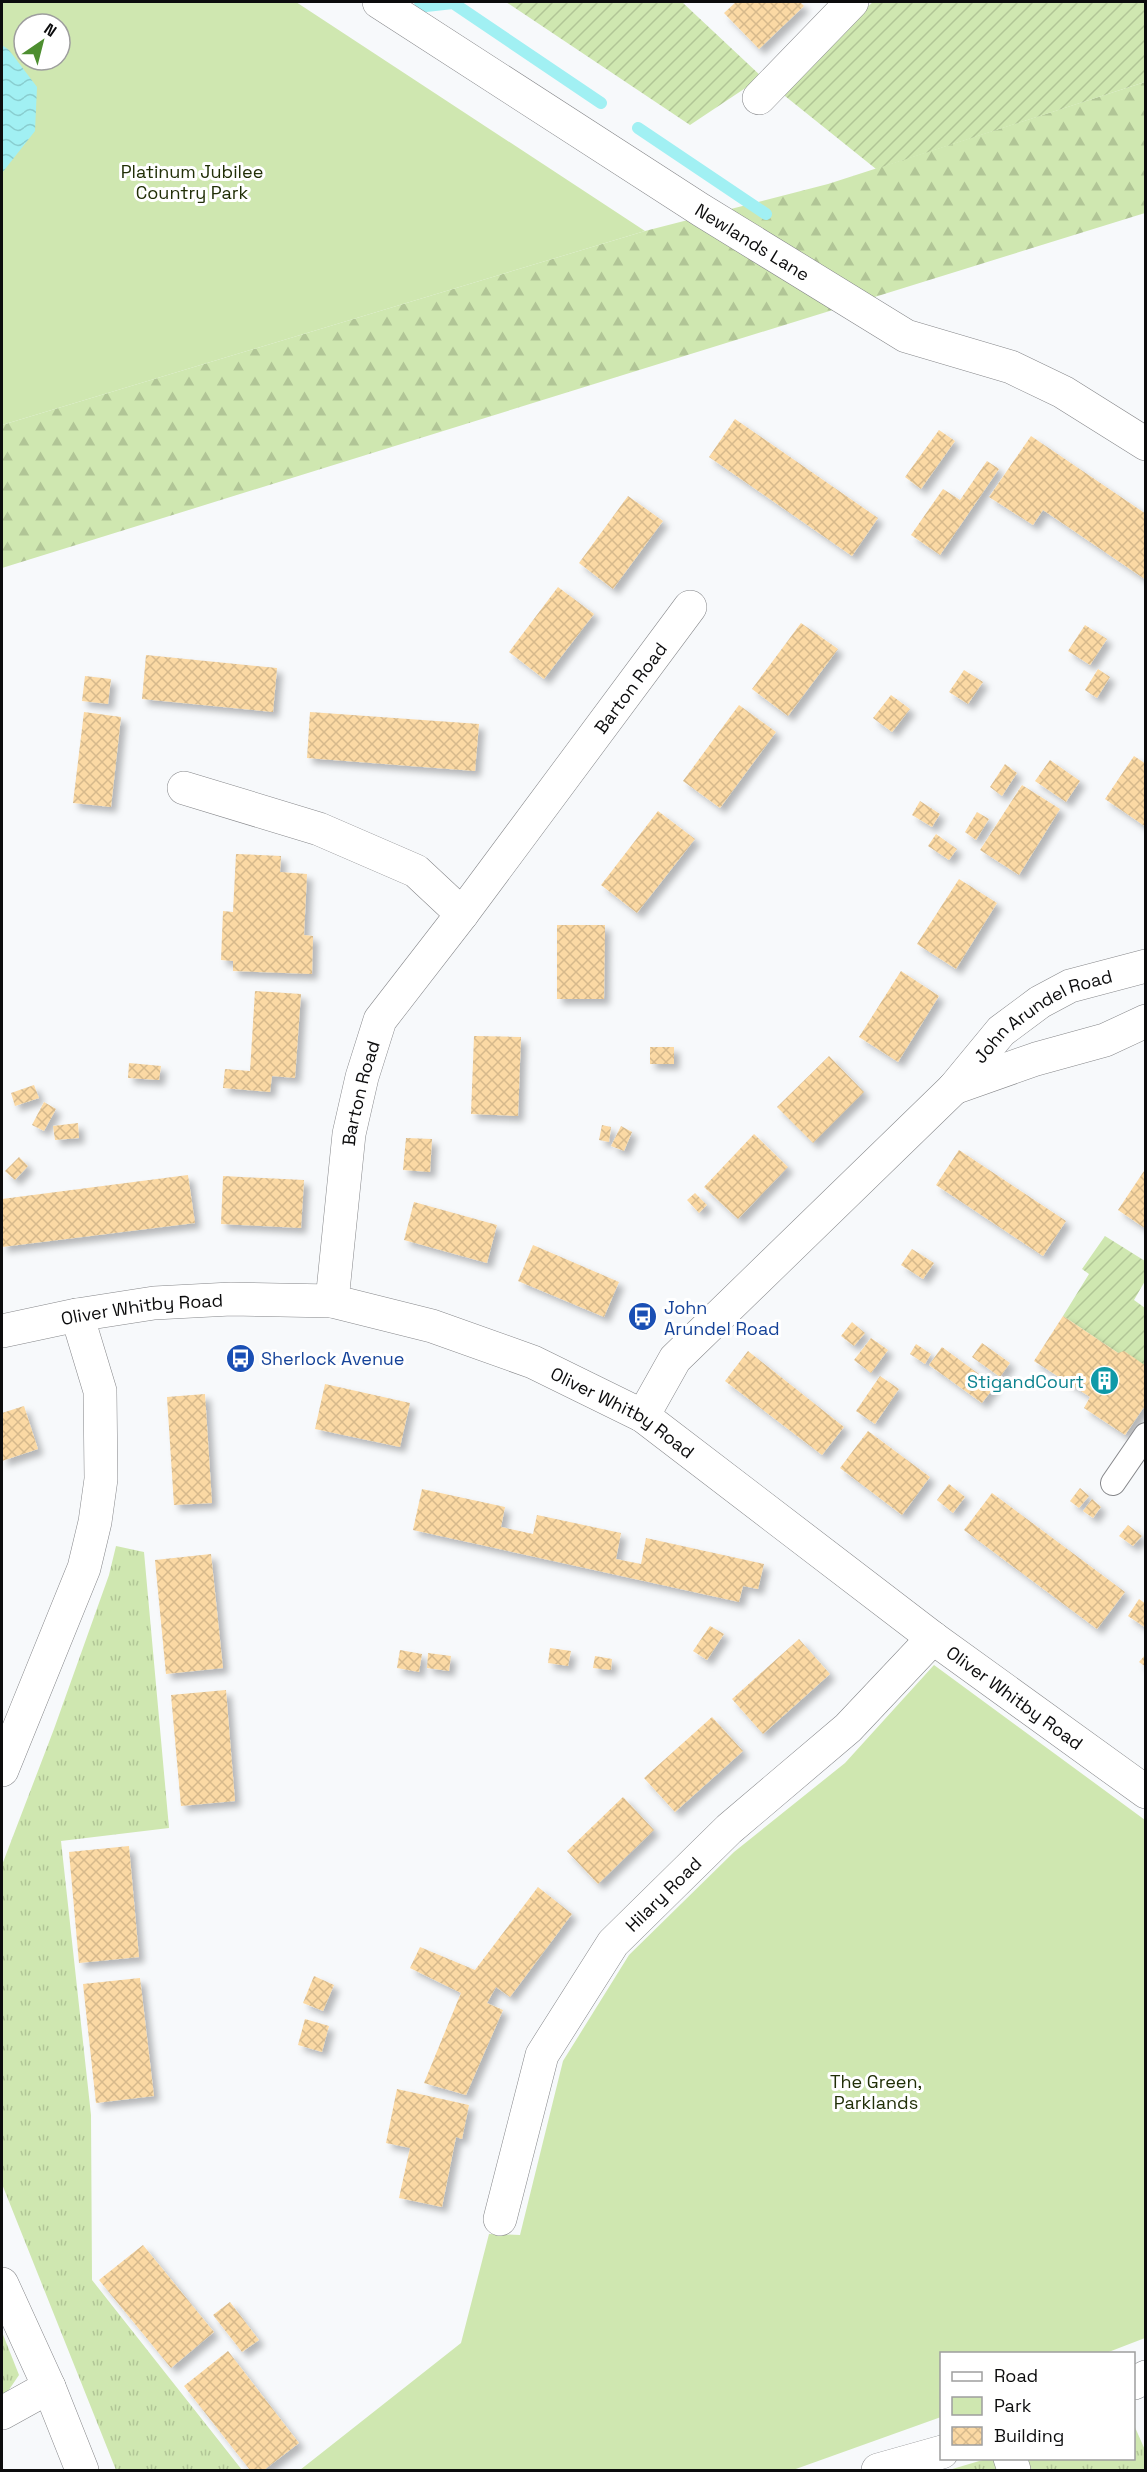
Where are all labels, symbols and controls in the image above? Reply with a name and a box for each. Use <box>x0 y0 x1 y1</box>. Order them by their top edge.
north arrow <box>12 12 72 72</box>
text: N <box>40 18 61 42</box>
park label: Platinum Jubilee Country Park <box>121 160 263 204</box>
street label: Newlands Lane <box>691 198 814 286</box>
street label: Barton Road <box>589 637 672 738</box>
street label: John Arundel Road <box>968 964 1114 1068</box>
street label: Barton Road <box>336 1038 384 1147</box>
street label: Oliver Whitby Road <box>59 1288 223 1330</box>
place label: John Arundel Road <box>664 1296 780 1340</box>
bus stop icon: John Arundel Road <box>627 1301 659 1333</box>
bus stop icon: Sherlock Avenue <box>224 1342 256 1374</box>
place label: Sherlock Avenue <box>261 1347 404 1370</box>
street label: Oliver Whitby Road <box>547 1361 699 1463</box>
building icon: StigandCourt <box>1089 1365 1121 1397</box>
place label: StigandCourt <box>967 1370 1084 1393</box>
street label: Oliver Whitby Road <box>942 1640 1088 1754</box>
street label: Hilary Road <box>620 1851 706 1936</box>
park label: The Green, Parklands <box>830 2070 922 2114</box>
legend <box>940 2352 1135 2460</box>
text: Road <box>994 2364 1038 2387</box>
text: Park <box>994 2394 1032 2417</box>
text: Building <box>994 2424 1064 2447</box>

